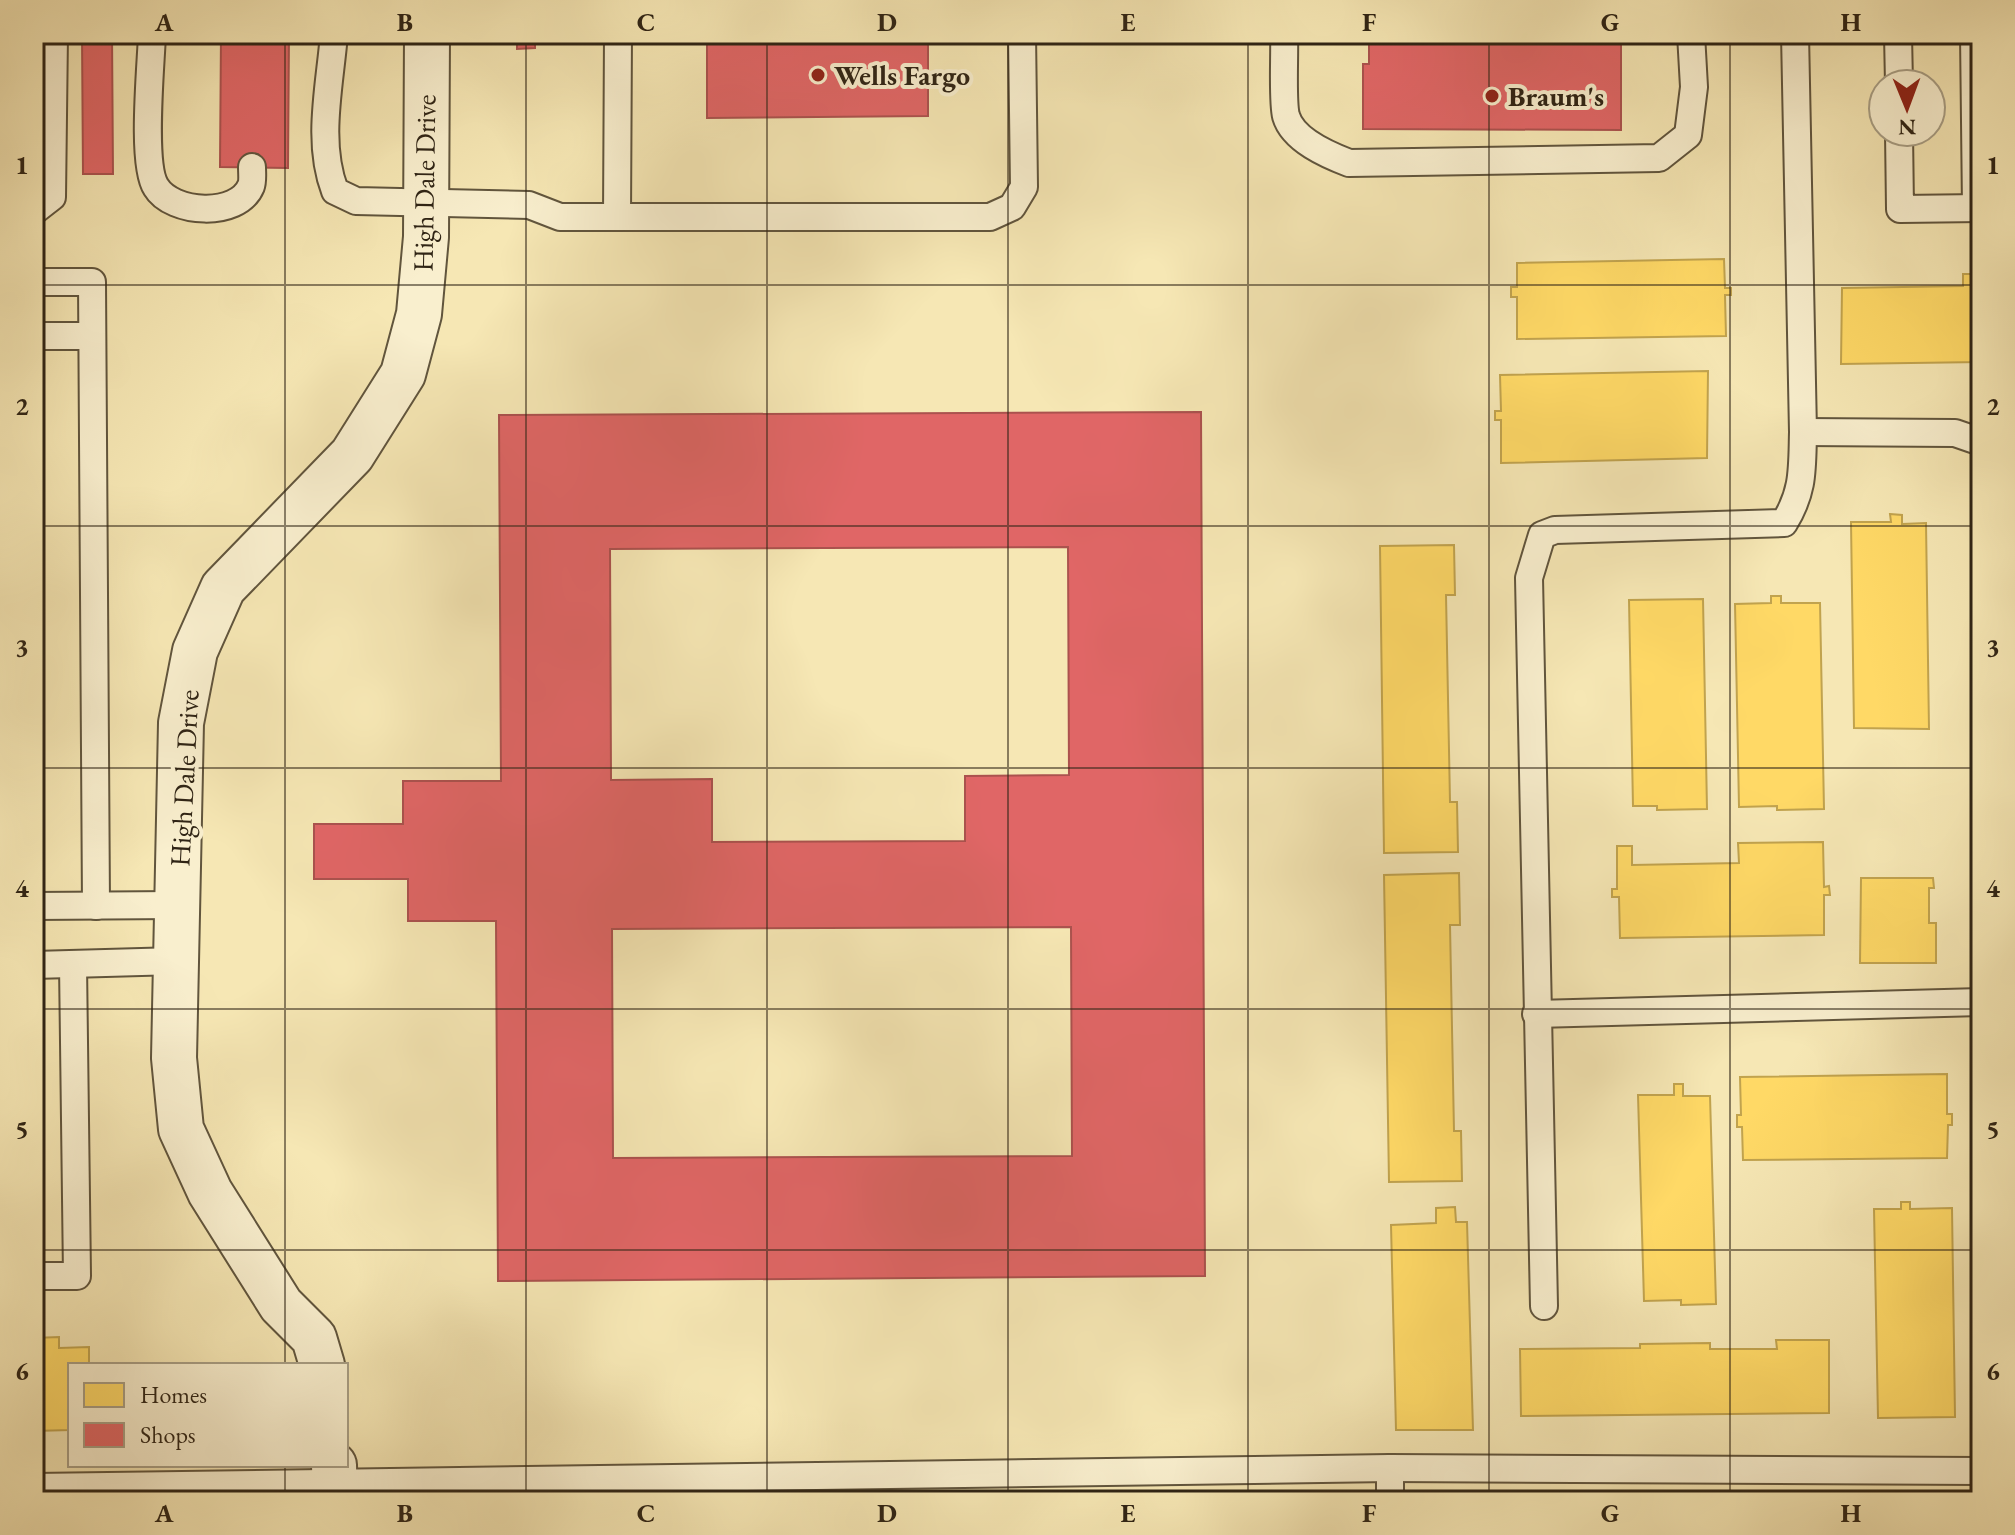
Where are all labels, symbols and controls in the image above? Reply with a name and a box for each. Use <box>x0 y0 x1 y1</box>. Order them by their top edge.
text: A <box>154 5 174 39</box>
text: B <box>397 5 413 39</box>
text: C <box>637 5 655 39</box>
text: D <box>877 5 897 39</box>
text: E <box>1121 5 1136 39</box>
text: F <box>1362 5 1376 39</box>
text: G <box>1601 5 1620 39</box>
text: H <box>1841 5 1862 39</box>
place label: Wells Fargo <box>834 57 970 93</box>
marker: Wells Fargo <box>809 66 827 84</box>
north arrow <box>1867 68 1947 148</box>
place label: Braum's <box>1508 78 1604 114</box>
marker: Braum's <box>1483 87 1501 105</box>
street label: High Dale Drive <box>404 94 444 272</box>
text: N <box>1898 113 1916 142</box>
text: 1 <box>15 148 29 182</box>
text: 1 <box>1986 148 2000 182</box>
text: 2 <box>15 389 29 423</box>
text: 2 <box>1986 389 2000 423</box>
text: 3 <box>15 630 29 664</box>
text: 3 <box>1986 630 2000 664</box>
street label: High Dale Drive <box>161 689 207 867</box>
text: 4 <box>15 871 29 905</box>
text: 4 <box>1986 871 2000 905</box>
text: 5 <box>15 1112 29 1146</box>
text: 5 <box>1986 1112 2000 1146</box>
text: 6 <box>15 1354 29 1388</box>
text: 6 <box>1986 1354 2000 1388</box>
legend <box>68 1363 348 1467</box>
text: Homes <box>140 1379 207 1410</box>
text: Shops <box>140 1419 196 1450</box>
text: A <box>154 1496 174 1530</box>
text: B <box>397 1496 413 1530</box>
text: C <box>637 1496 655 1530</box>
text: D <box>877 1496 897 1530</box>
text: E <box>1121 1496 1136 1530</box>
text: F <box>1362 1496 1376 1530</box>
text: G <box>1601 1496 1620 1530</box>
text: H <box>1841 1496 1862 1530</box>

